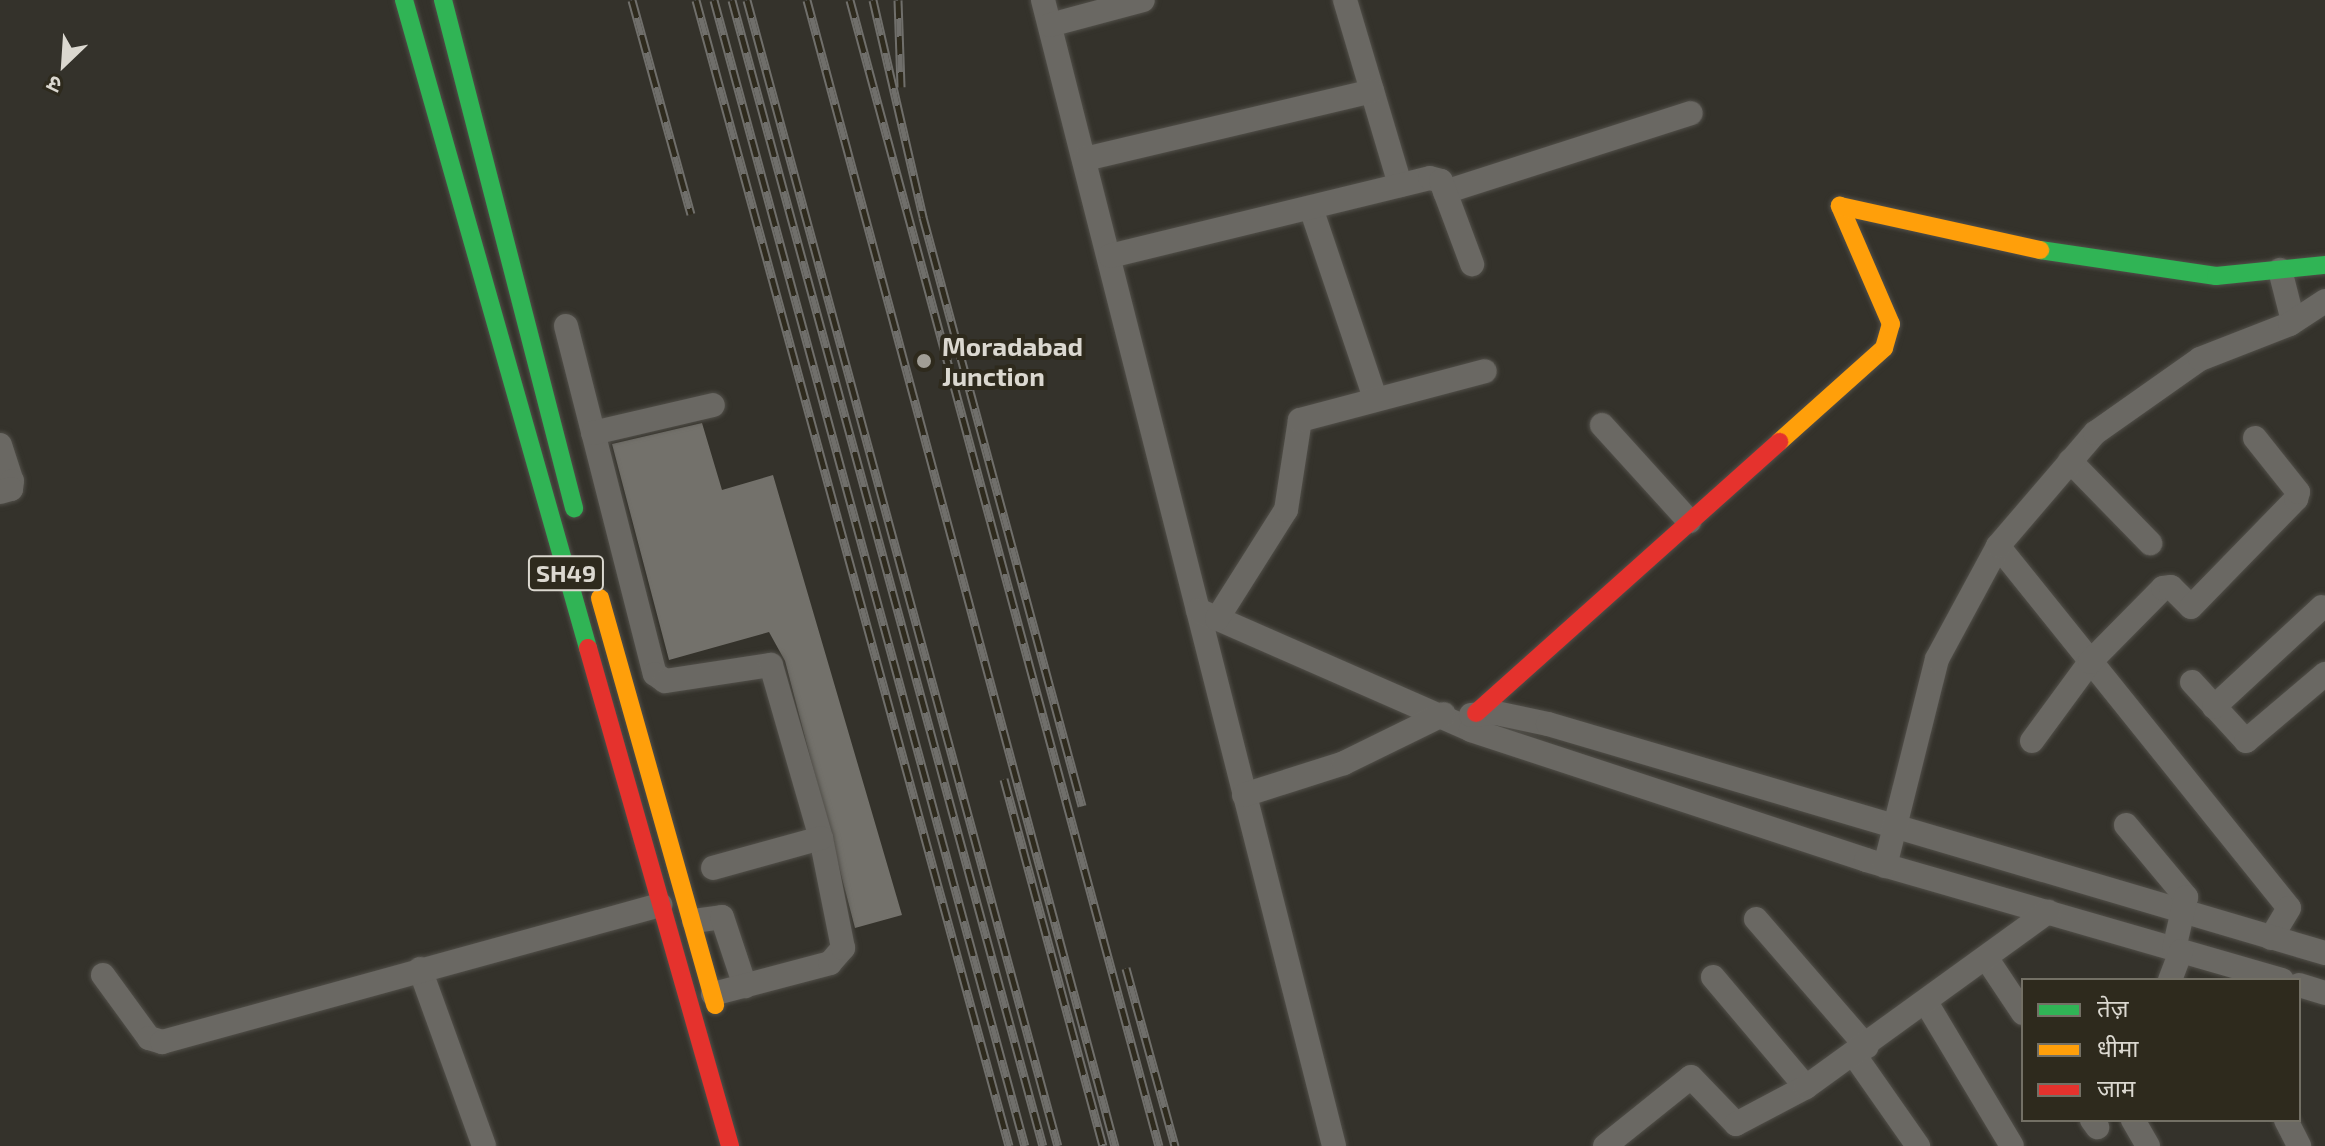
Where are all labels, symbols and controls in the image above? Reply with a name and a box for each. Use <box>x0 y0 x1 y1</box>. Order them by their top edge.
north arrow <box>24 24 104 104</box>
text: उ <box>43 71 65 100</box>
place label: Moradabad Junction <box>942 330 1083 392</box>
marker: Moradabad Junction <box>913 350 935 372</box>
road number: SH49 <box>526 553 606 593</box>
legend <box>2021 978 2301 1122</box>
text: तेज़ <box>2097 993 2129 1022</box>
text: धीमा <box>2097 1033 2139 1062</box>
text: जाम <box>2097 1073 2135 1102</box>

